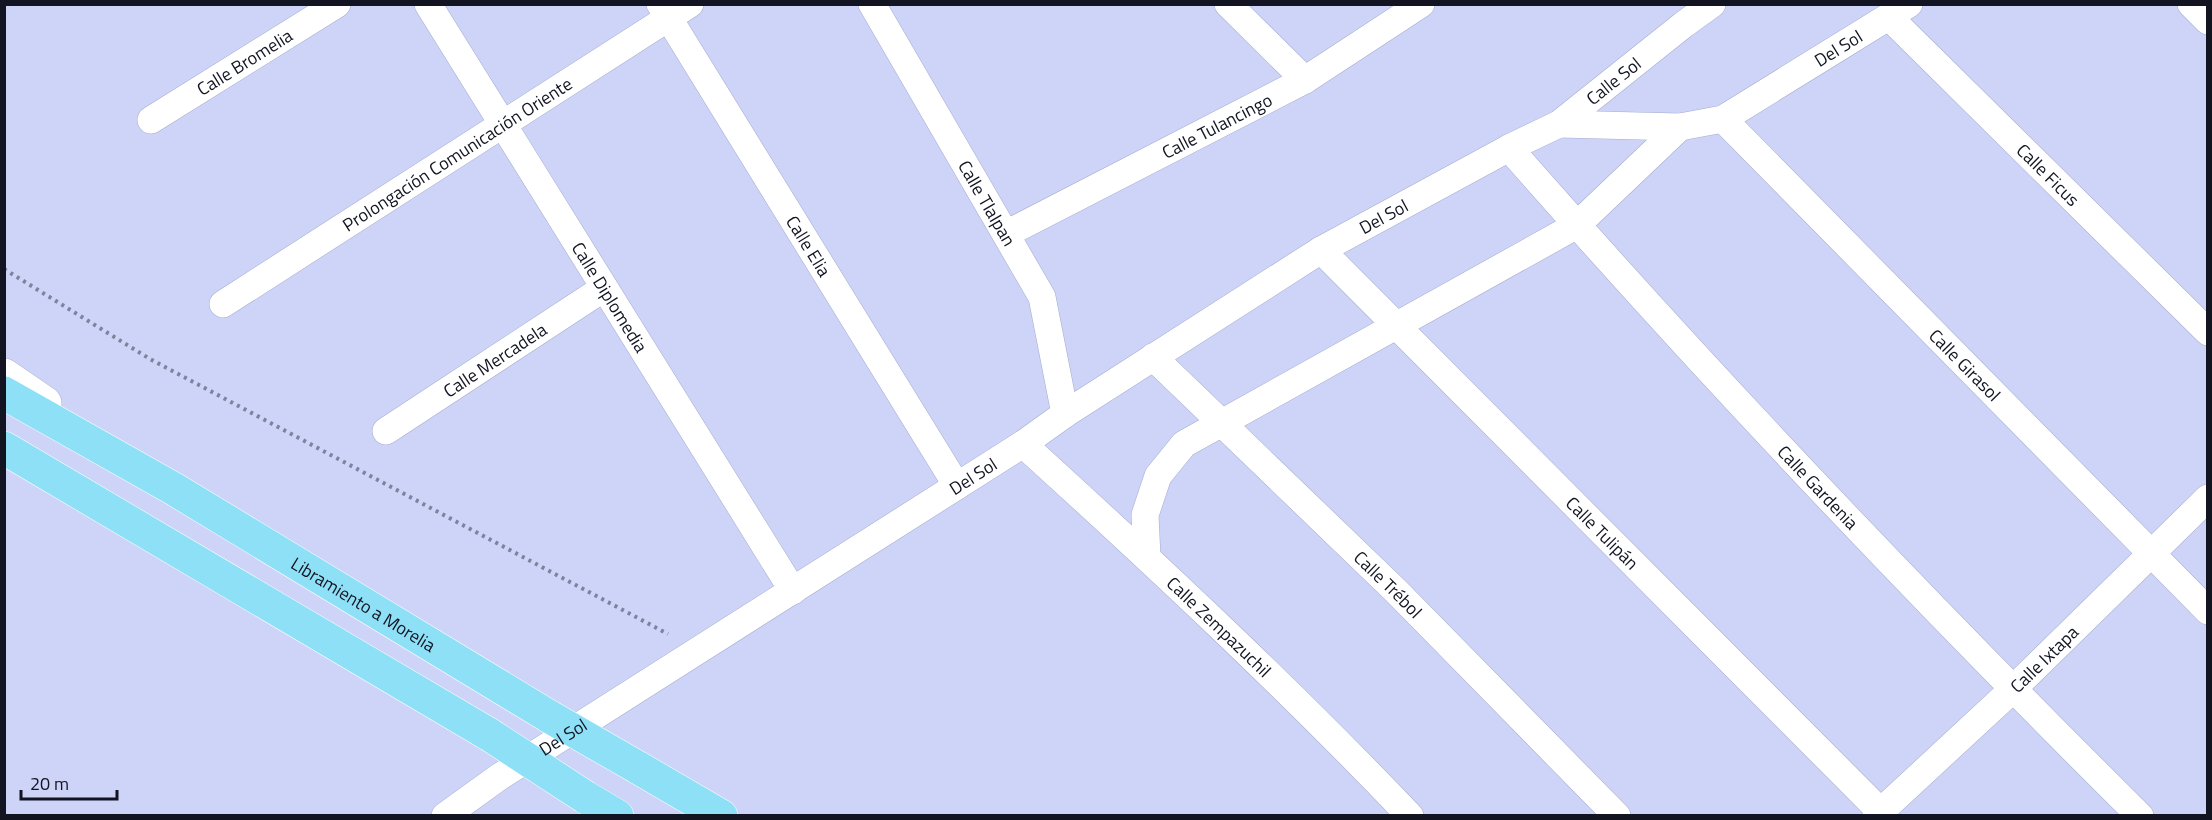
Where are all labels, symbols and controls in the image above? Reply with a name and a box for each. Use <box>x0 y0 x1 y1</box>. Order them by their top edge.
street label: Calle Bromelia <box>191 22 297 102</box>
street label: Del Sol <box>1809 23 1867 73</box>
street label: Calle Sol <box>1580 50 1647 111</box>
street label: Prolongación Comunicación Oriente <box>337 70 577 238</box>
street label: Calle Tulancingo <box>1157 86 1277 165</box>
street label: Calle Ficus <box>2011 137 2086 212</box>
street label: Calle Tlalpan <box>952 155 1023 251</box>
street label: Del Sol <box>1354 192 1413 241</box>
street label: Calle Elia <box>780 210 838 282</box>
street label: Calle Diplomedia <box>566 236 655 357</box>
street label: Calle Mercadela <box>437 316 552 404</box>
street label: Calle Girasol <box>1923 322 2007 407</box>
street label: Calle Gardenia <box>1772 439 1865 535</box>
street label: Del Sol <box>943 450 1002 501</box>
street label: Calle Tulipán <box>1560 490 1645 575</box>
street label: Calle Trébol <box>1348 544 1429 624</box>
street label: Libramiento a Morelia <box>286 550 441 658</box>
street label: Calle Zempazuchil <box>1161 570 1278 683</box>
street label: Calle Ixtapa <box>2003 619 2084 699</box>
street label: Del Sol <box>533 711 592 762</box>
scale bar <box>21 763 117 801</box>
text: 20 m <box>30 770 69 797</box>

